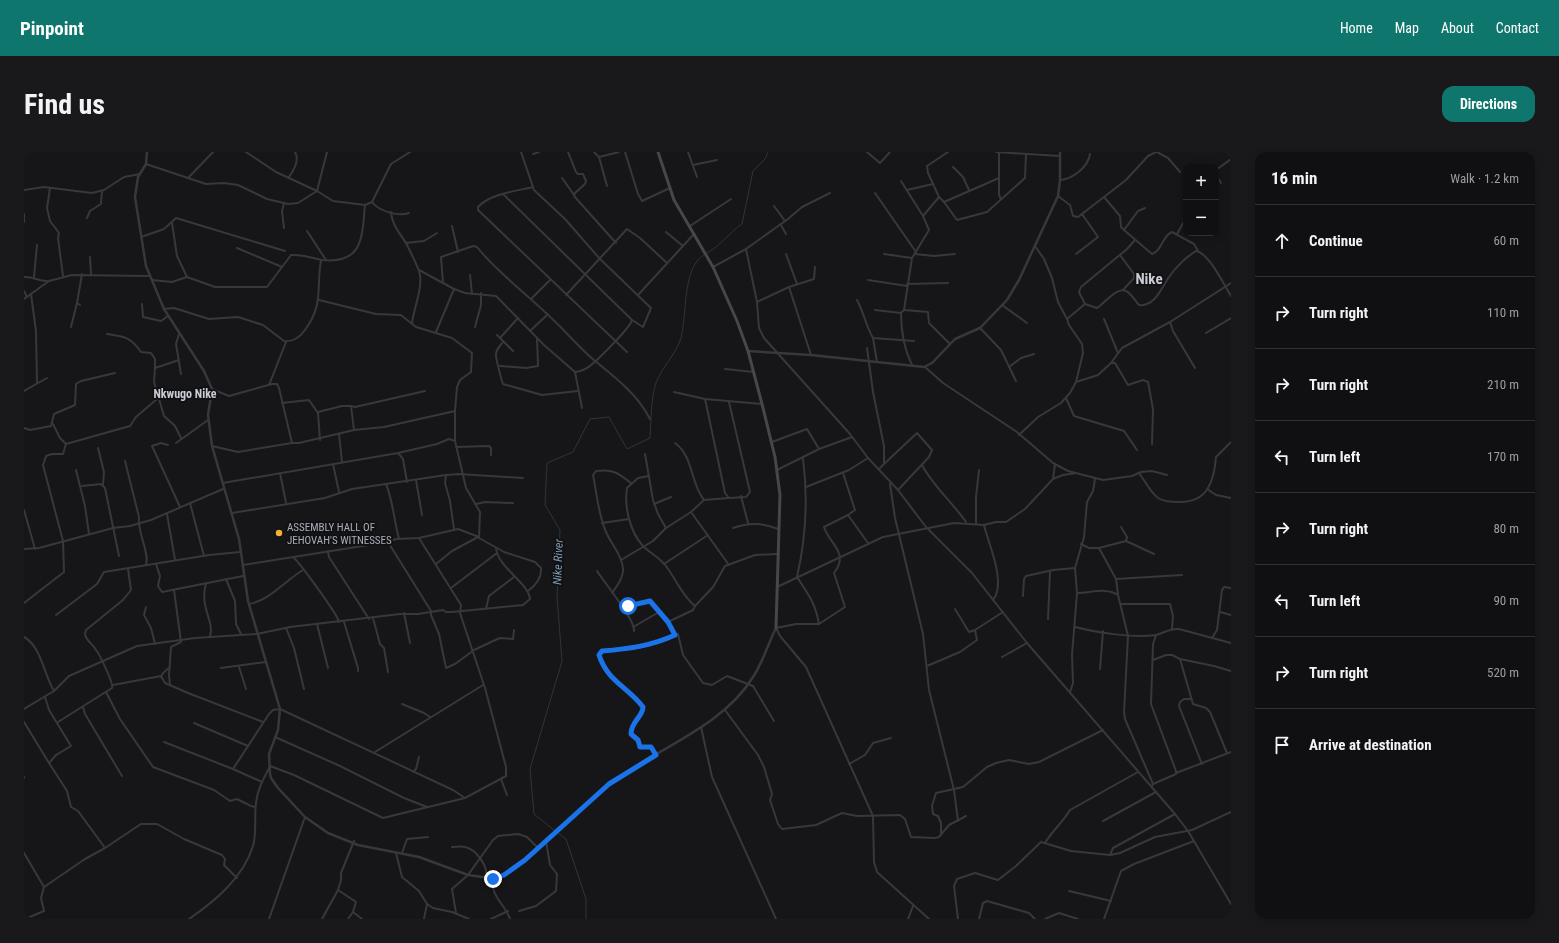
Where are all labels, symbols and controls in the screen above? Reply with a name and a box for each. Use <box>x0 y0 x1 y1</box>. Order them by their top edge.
text: Pinpoint <box>20 17 84 40</box>
text: Home <box>1340 20 1373 36</box>
text: Map <box>1395 20 1419 36</box>
text: About <box>1441 20 1474 36</box>
text: Contact <box>1496 20 1539 36</box>
button: Directions <box>1442 86 1535 122</box>
text: Find us <box>24 88 105 121</box>
map controls <box>1183 164 1219 236</box>
button: + <box>1183 164 1219 200</box>
text: 16 min <box>1271 168 1317 188</box>
text: Walk · 1.2 km <box>1450 171 1519 186</box>
button: − <box>1183 200 1219 236</box>
icon: ahead <box>1271 230 1293 252</box>
text: Continue <box>1309 232 1363 250</box>
text: 60 m <box>1493 233 1519 248</box>
district label: Nike <box>1135 270 1163 288</box>
icon: right <box>1271 302 1293 324</box>
text: Turn right <box>1309 304 1368 322</box>
text: 110 m <box>1487 305 1519 320</box>
icon: right <box>1271 374 1293 396</box>
text: Turn right <box>1309 376 1368 394</box>
text: 210 m <box>1487 377 1519 392</box>
district label: Nkwugo Nike <box>153 387 217 401</box>
icon: left <box>1271 446 1293 468</box>
text: Turn left <box>1309 448 1360 466</box>
text: 170 m <box>1487 449 1519 464</box>
icon: right <box>1271 518 1293 540</box>
text: Turn right <box>1309 520 1368 538</box>
place label: ASSEMBLY HALL OF JEHOVAH'S WITNESSES <box>287 521 392 547</box>
text: 80 m <box>1493 521 1519 536</box>
marker: ASSEMBLY HALL OF JEHOVAH'S WITNESSES <box>274 528 284 538</box>
water label: Nike River <box>550 538 566 585</box>
icon: left <box>1271 590 1293 612</box>
text: Turn left <box>1309 592 1360 610</box>
text: 90 m <box>1493 593 1519 608</box>
route start <box>619 597 637 615</box>
icon: right <box>1271 662 1293 684</box>
text: Turn right <box>1309 664 1368 682</box>
text: 520 m <box>1487 665 1519 680</box>
icon: arrive <box>1271 734 1293 756</box>
text: Arrive at destination <box>1309 736 1432 754</box>
route end <box>484 870 502 888</box>

